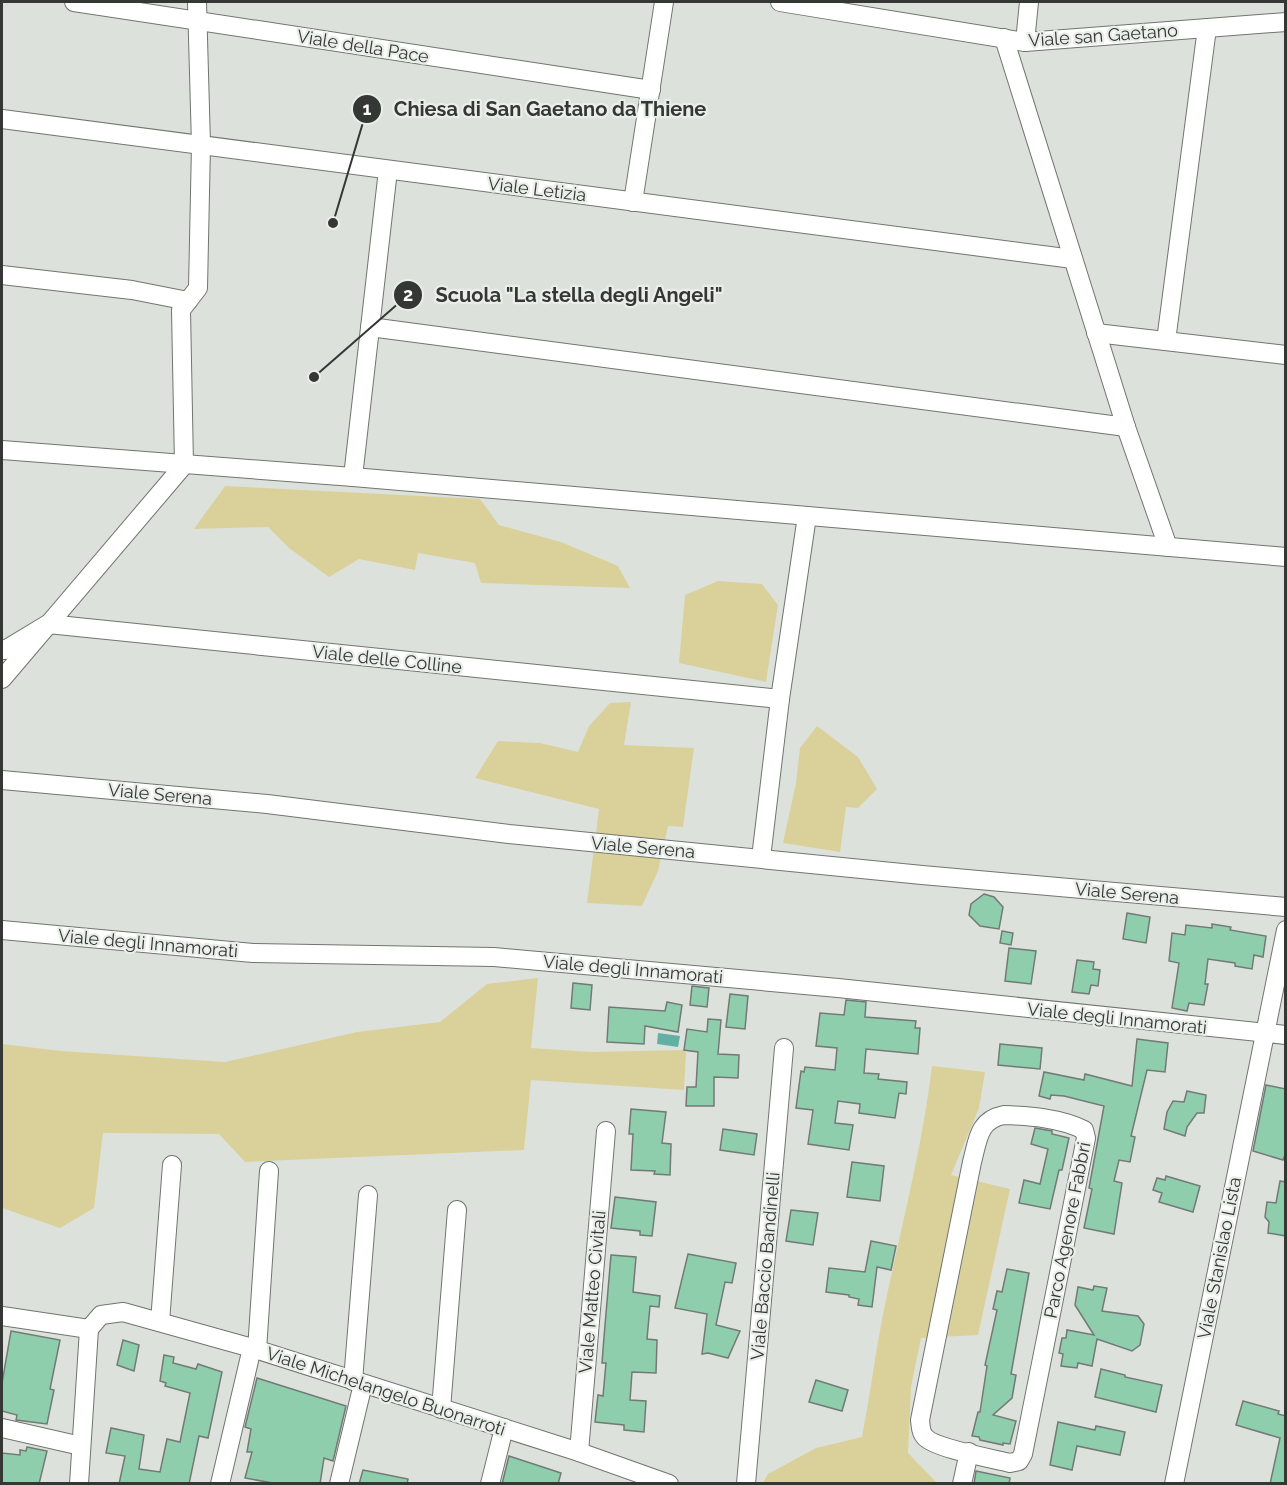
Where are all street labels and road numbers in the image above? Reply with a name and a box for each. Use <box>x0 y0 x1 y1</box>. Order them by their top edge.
street label: Viale san Gaetano <box>1028 19 1179 51</box>
street label: Viale della Pace <box>296 25 431 67</box>
street label: Viale Letizia <box>486 173 588 205</box>
street label: Viale delle Colline <box>311 641 463 677</box>
street label: Viale Serena <box>107 779 213 809</box>
street label: Viale Serena <box>590 832 696 862</box>
street label: Viale Serena <box>1074 878 1180 908</box>
street label: Viale degli Innamorati <box>57 925 239 961</box>
street label: Viale degli Innamorati <box>542 951 724 987</box>
street label: Viale degli Innamorati <box>1026 998 1208 1038</box>
street label: Parco Agenore Fabbri <box>1040 1140 1094 1320</box>
street label: Viale Baccio Bandinelli <box>746 1171 784 1361</box>
street label: Viale Stanislao Lista <box>1193 1175 1245 1341</box>
street label: Viale Matteo Civitali <box>574 1210 610 1374</box>
street label: Viale Michelangelo Buonarroti <box>264 1342 508 1440</box>

